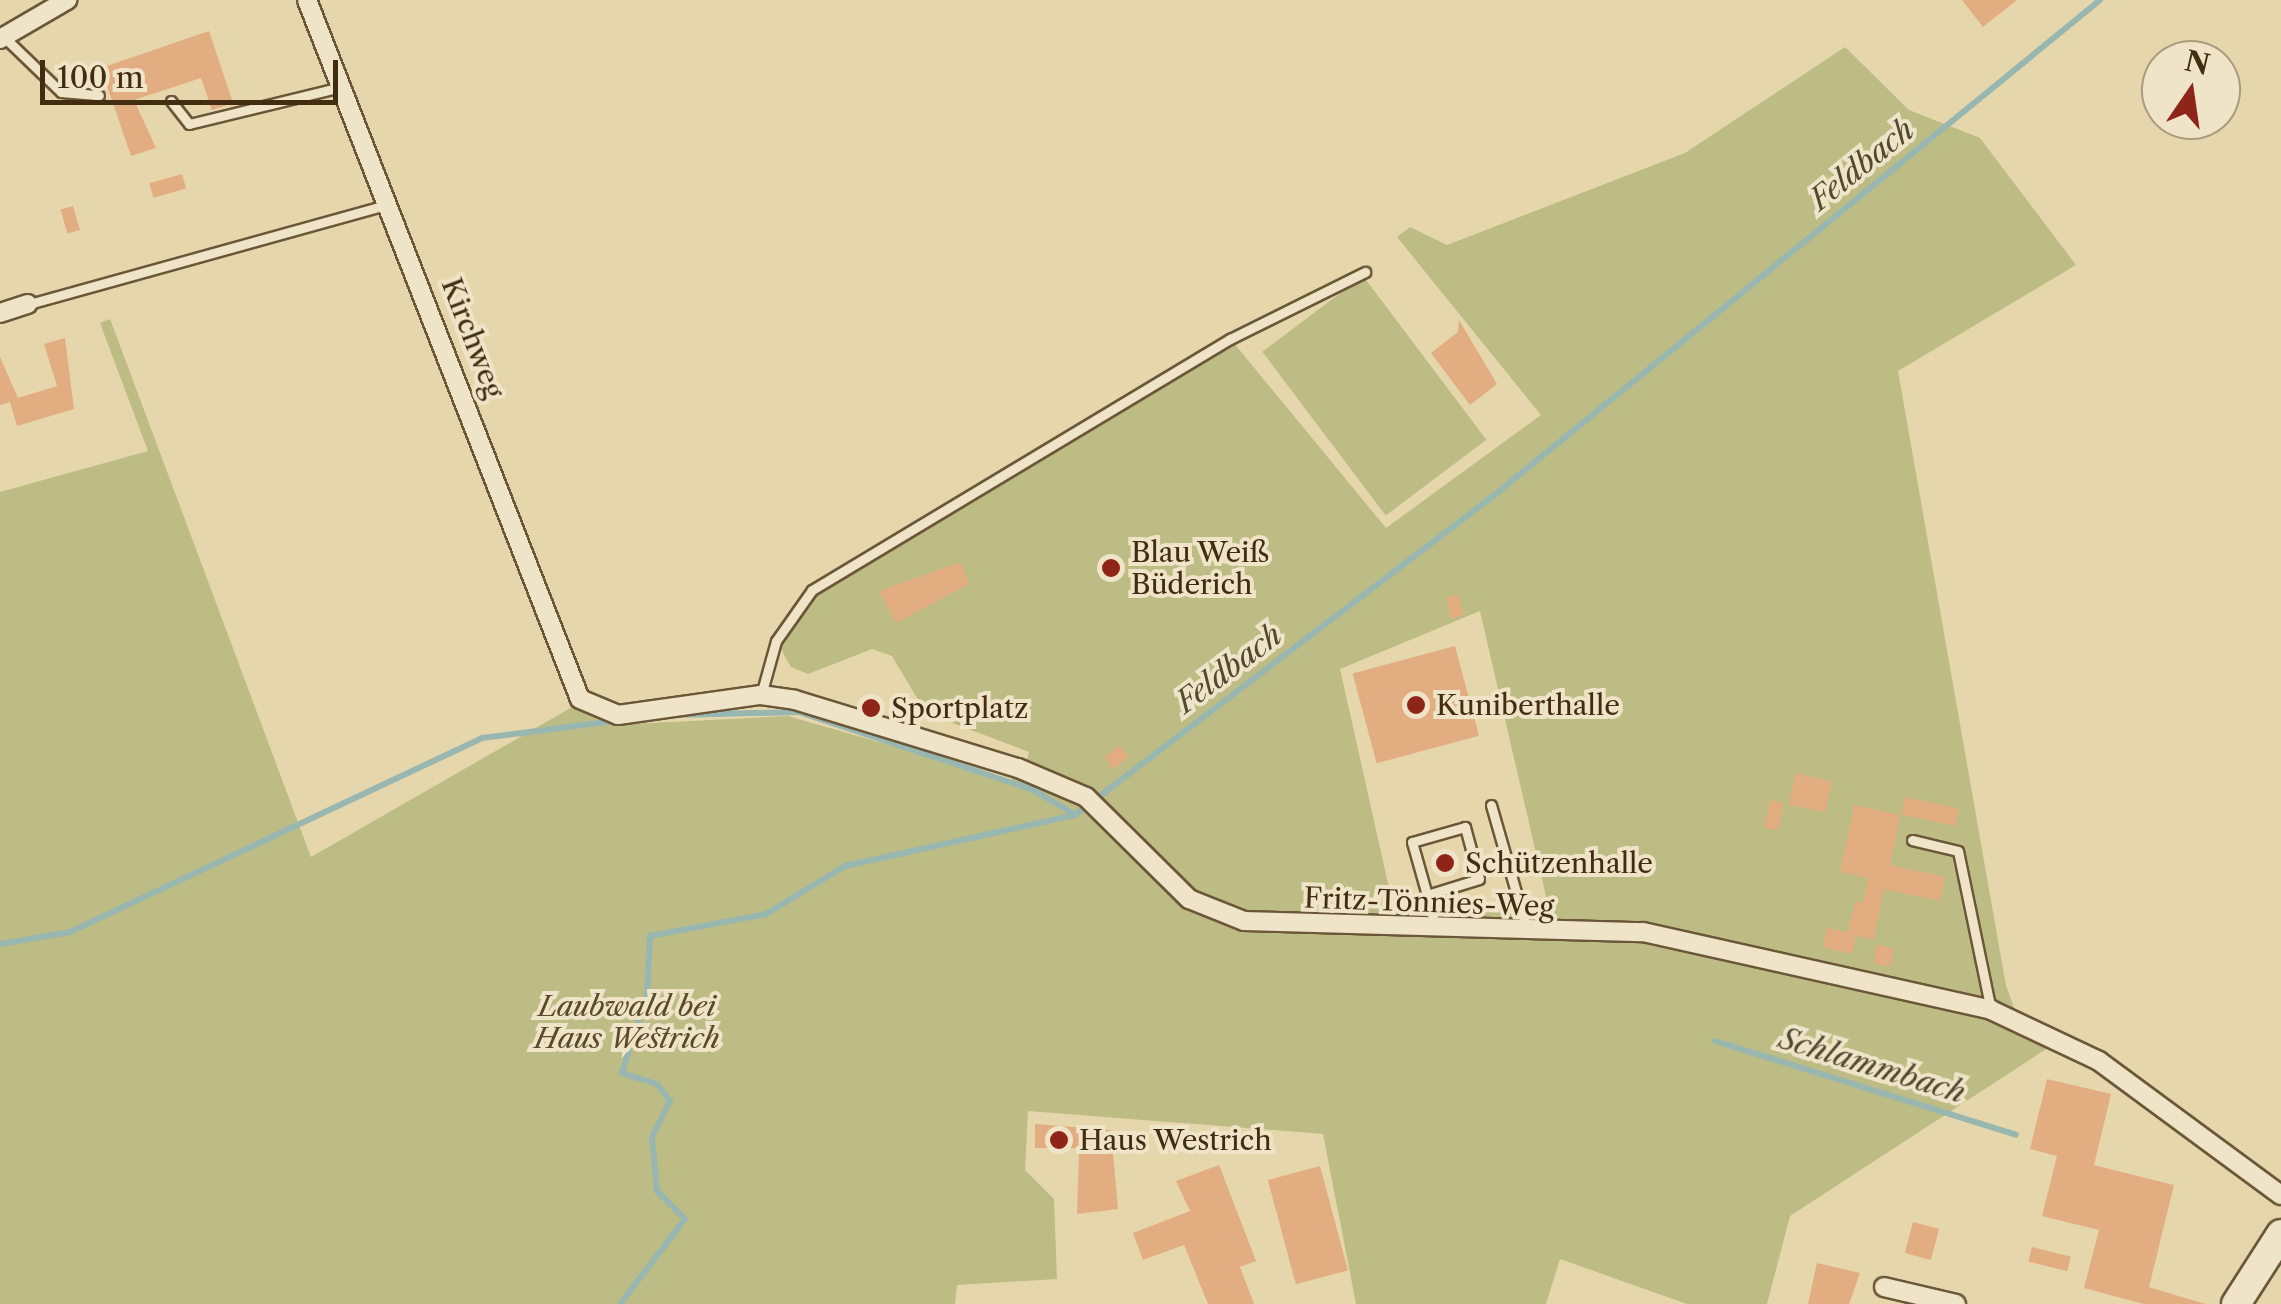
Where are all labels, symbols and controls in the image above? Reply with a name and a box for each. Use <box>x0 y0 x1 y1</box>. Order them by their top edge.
scale bar <box>45 40 342 102</box>
north arrow <box>2141 40 2241 140</box>
text: N <box>2182 43 2213 82</box>
text: 100 m <box>57 59 144 96</box>
water label: Feldbach <box>1803 112 1921 218</box>
street label: Kirchweg <box>435 273 511 403</box>
place label: Blau Weiß Büderich <box>1131 535 1270 601</box>
marker: Blau Weiß Büderich <box>1100 557 1122 579</box>
water label: Feldbach <box>1169 617 1289 721</box>
place label: Kuniberthalle <box>1436 688 1620 722</box>
place label: Sportplatz <box>891 691 1028 725</box>
marker: Kuniberthalle <box>1405 694 1427 716</box>
marker: Sportplatz <box>860 697 882 719</box>
place label: Schützenhalle <box>1465 846 1653 880</box>
marker: Schützenhalle <box>1434 852 1456 874</box>
street label: Fritz-Tönnies-Weg <box>1303 881 1555 923</box>
park label: Laubwald bei Haus Westrich <box>534 989 720 1055</box>
water label: Schlammbach <box>1775 1021 1969 1111</box>
place label: Haus Westrich <box>1079 1123 1273 1157</box>
marker: Haus Westrich <box>1048 1129 1070 1151</box>

